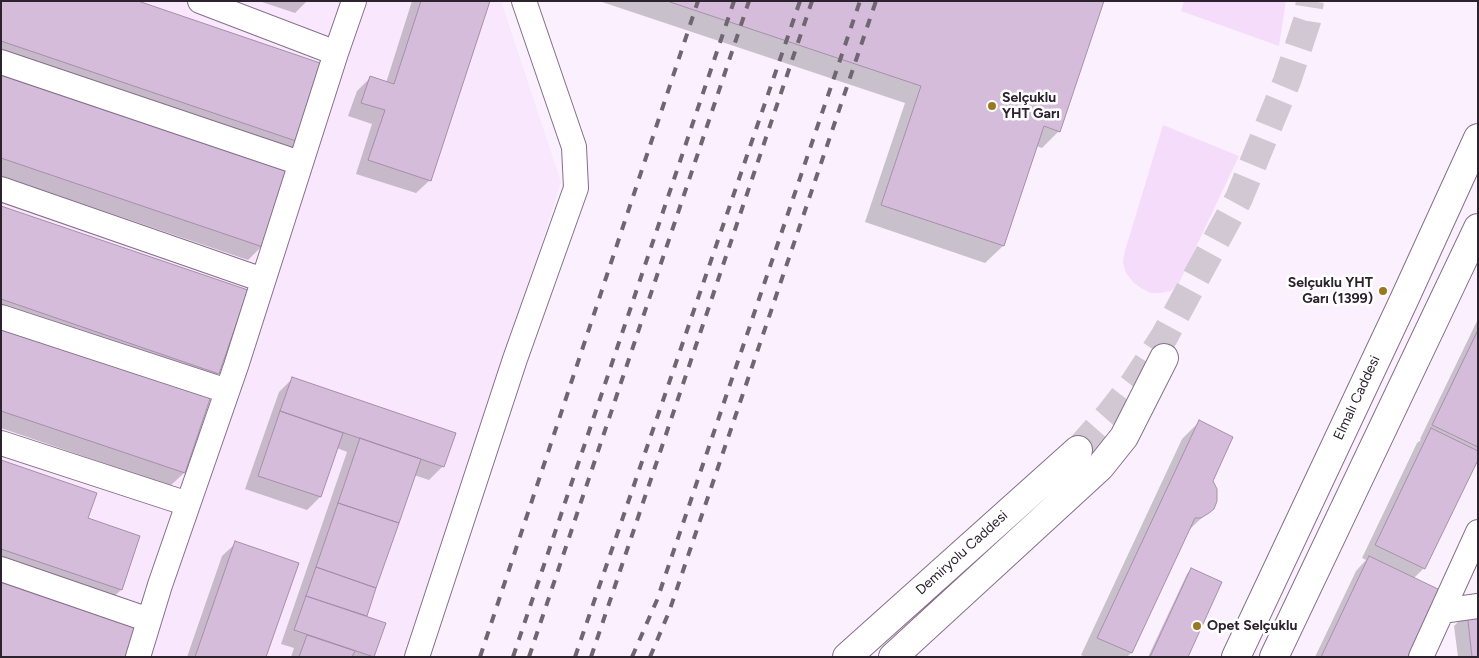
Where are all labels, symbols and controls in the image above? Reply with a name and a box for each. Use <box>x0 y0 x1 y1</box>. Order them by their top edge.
place label: Selçuklu YHT Garı <box>1002 90 1060 122</box>
marker: Selçuklu YHT Garı <box>986 100 998 112</box>
place label: Selçuklu YHT Garı (1399) <box>1288 275 1373 308</box>
marker: Selçuklu YHT Garı (1399) <box>1377 285 1389 297</box>
street label: Elmalı Caddesi <box>1330 353 1384 443</box>
street label: Demiryolu Caddesi <box>913 507 1011 599</box>
place label: Opet Selçuklu <box>1207 618 1297 634</box>
marker: Opet Selçuklu <box>1191 620 1203 632</box>

